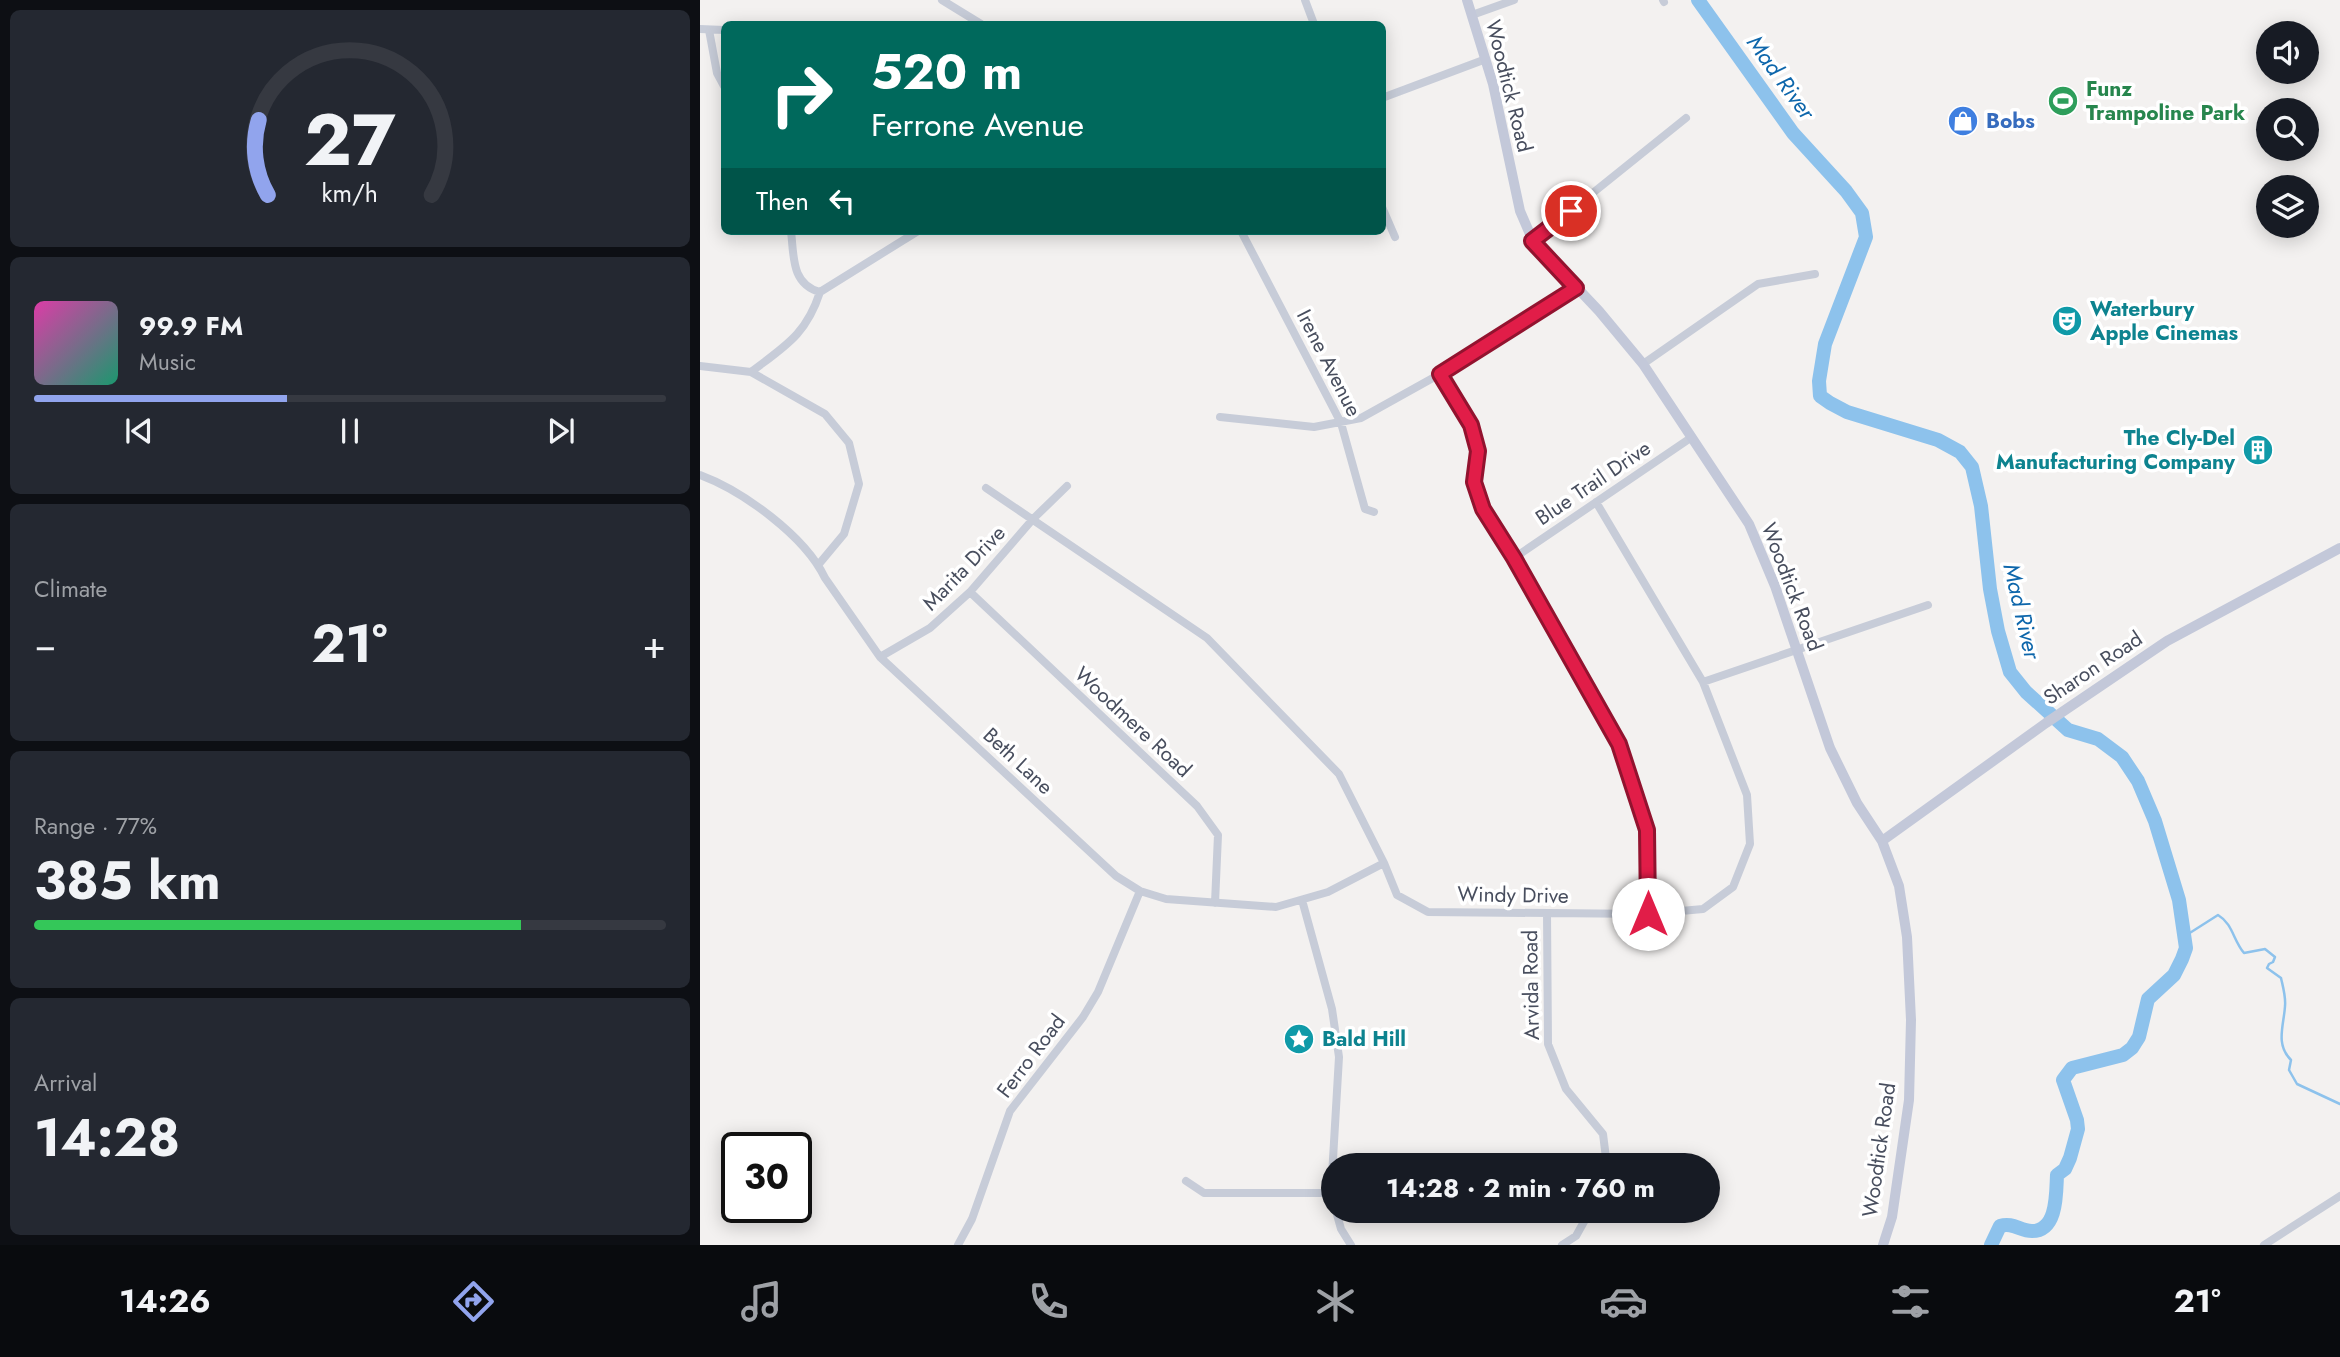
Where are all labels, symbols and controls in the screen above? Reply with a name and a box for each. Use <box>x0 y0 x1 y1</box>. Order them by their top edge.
street label: Woodtick Road <box>1478 17 1540 155</box>
map controls <box>2256 21 2319 238</box>
button: sound <box>2256 21 2319 84</box>
water label: Mad River <box>1739 28 1824 127</box>
text: 520 m <box>871 37 1022 107</box>
icon: right <box>756 49 847 140</box>
place label: Funz Trampoline Park <box>2086 74 2245 128</box>
sports icon: Funz Trampoline Park <box>2046 84 2080 118</box>
text: 27 <box>304 87 396 192</box>
button: search <box>2256 98 2319 161</box>
text: Ferrone Avenue <box>871 102 1084 148</box>
shop icon: Bobs <box>1946 104 1980 138</box>
place label: Bobs <box>1986 106 2035 136</box>
text: km/h <box>322 174 378 210</box>
button: layers <box>2256 175 2319 238</box>
pin <box>1541 181 1601 241</box>
text: Then <box>756 182 809 220</box>
icon: left <box>823 182 861 220</box>
icon: arrive <box>1552 192 1590 230</box>
place label: Waterbury Apple Cinemas <box>2089 294 2239 348</box>
street label: Irene Avenue <box>1289 304 1369 422</box>
theatre icon: Waterbury Apple Cinemas <box>2050 304 2084 338</box>
text: 99.9 FM <box>139 307 243 345</box>
text: Music <box>139 345 196 379</box>
icon: previous <box>120 412 158 450</box>
icon: pause <box>331 412 369 450</box>
icon: next <box>542 412 580 450</box>
place label: The Cly-Del Manufacturing Company <box>1996 423 2236 477</box>
street label: Blue Trail Drive <box>1529 433 1657 533</box>
building icon: The Cly-Del Manufacturing Company <box>2241 433 2275 467</box>
street label: Woodtick Road <box>1754 518 1830 656</box>
street label: Marita Drive <box>916 519 1012 617</box>
water label: Mad River <box>1994 560 2050 664</box>
text: Climate <box>34 572 107 606</box>
text: 21° <box>312 606 388 682</box>
text: − <box>34 617 56 672</box>
text: + <box>643 617 666 672</box>
street label: Sharon Road <box>2038 624 2148 712</box>
street label: Woodmere Road <box>1068 660 1198 784</box>
street label: Beth Lane <box>976 721 1060 802</box>
text: Range · 77% <box>34 809 157 843</box>
text: 385 km <box>34 843 221 919</box>
position arrow <box>1611 877 1685 951</box>
street label: Windy Drive <box>1457 879 1569 911</box>
street label: Arvida Road <box>1515 930 1547 1040</box>
street label: Ferro Road <box>990 1008 1072 1104</box>
place icon: Bald Hill <box>1282 1022 1316 1056</box>
place label: Bald Hill <box>1322 1024 1406 1054</box>
text: Arrival <box>34 1066 97 1100</box>
street label: Woodtick Road <box>1855 1081 1903 1219</box>
text: 14:28 <box>34 1100 180 1176</box>
speed limit sign: 30 <box>721 1132 812 1223</box>
text: 14:28 · 2 min · 760 m <box>1386 1169 1655 1207</box>
icon: directions <box>449 1277 498 1326</box>
icon: music <box>737 1277 786 1326</box>
icon: phone <box>1024 1277 1073 1326</box>
icon: climate <box>1311 1277 1360 1326</box>
icon: car <box>1599 1277 1648 1326</box>
icon: filters <box>1886 1277 1935 1326</box>
text: 14:26 <box>119 1278 211 1324</box>
text: 21° <box>2174 1278 2221 1324</box>

